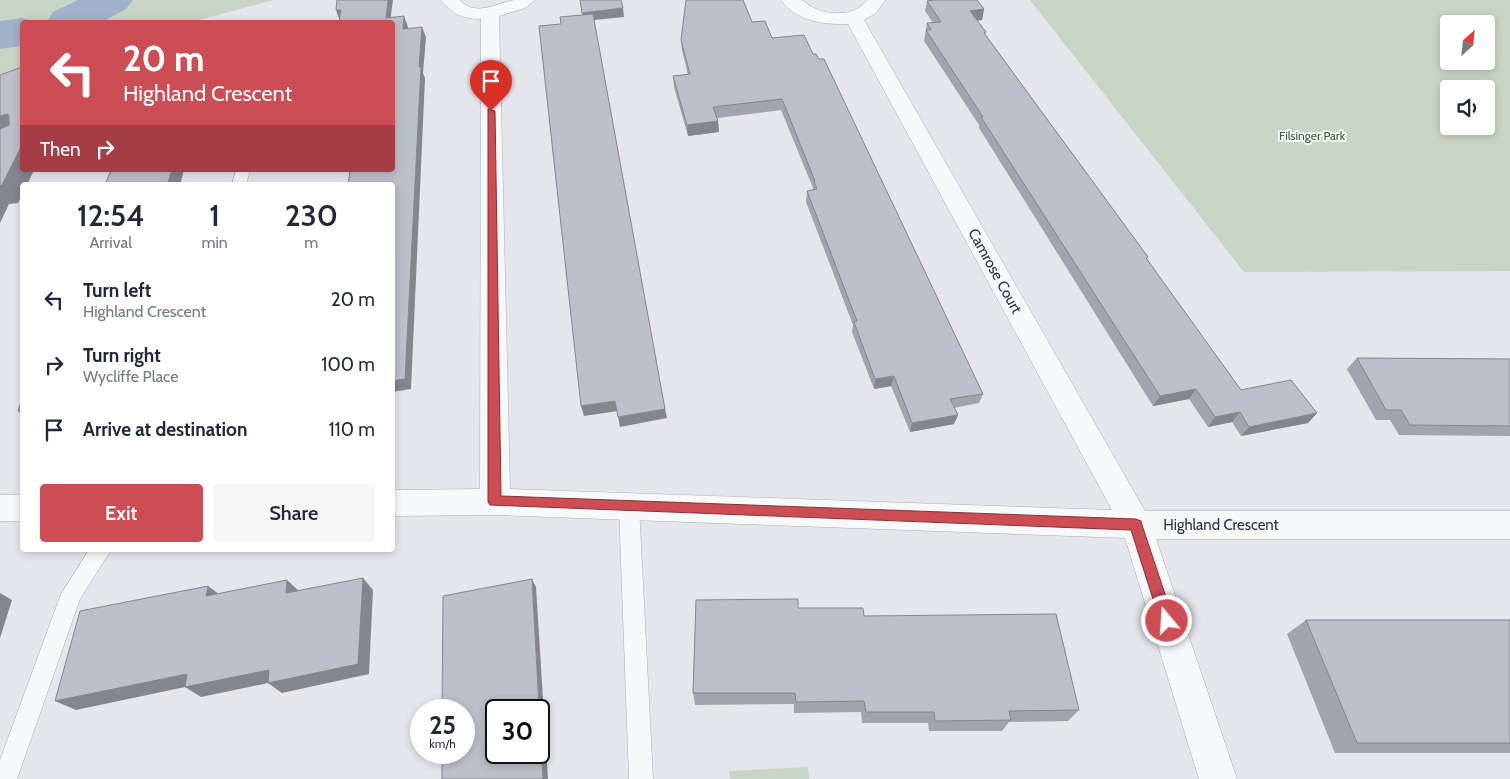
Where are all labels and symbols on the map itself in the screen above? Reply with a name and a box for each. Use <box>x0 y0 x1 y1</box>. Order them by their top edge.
north arrow <box>1440 15 1495 70</box>
pin <box>470 60 512 111</box>
park label: Filsinger Park <box>1279 128 1346 143</box>
street label: Camrose Court <box>964 225 1026 317</box>
street label: Highland Crescent <box>1163 516 1279 534</box>
position arrow <box>1140 594 1192 646</box>
speed limit sign: 30 <box>485 699 550 764</box>

